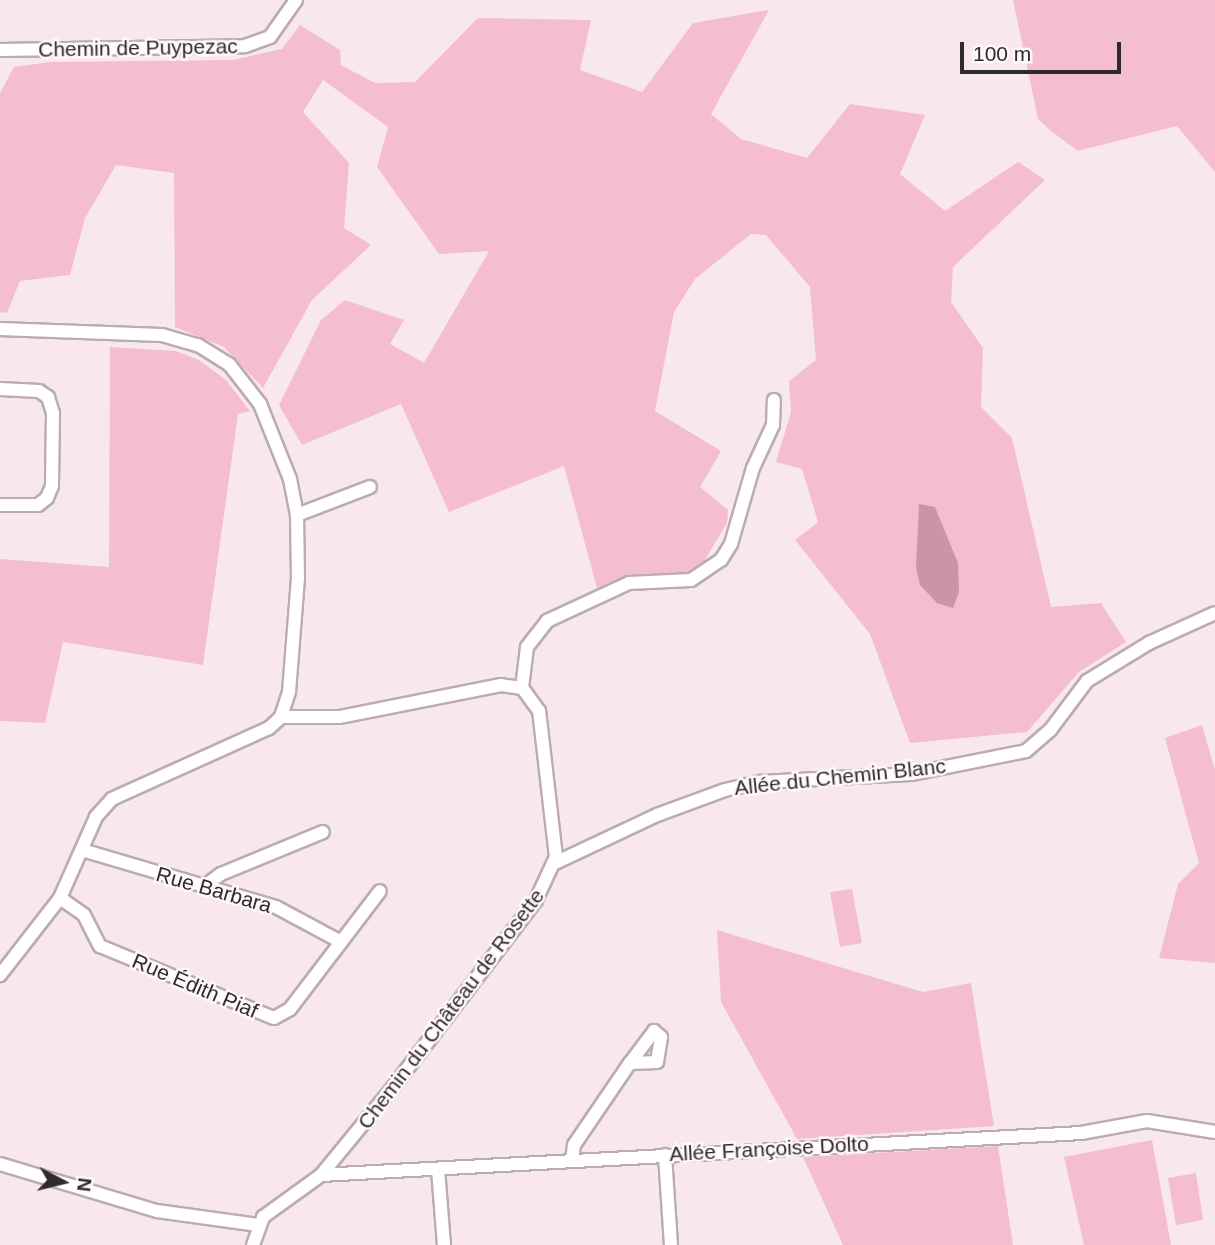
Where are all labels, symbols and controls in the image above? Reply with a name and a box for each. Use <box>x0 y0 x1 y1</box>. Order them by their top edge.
scale bar <box>963 28 1124 72</box>
street label: Chemin de Puypezac <box>38 34 238 62</box>
text: 100 m <box>973 42 1031 65</box>
street label: Allée du Chemin Blanc <box>733 753 947 801</box>
street label: Rue Barbara <box>153 861 275 919</box>
street label: Chemin du Château de Rosette <box>352 884 550 1134</box>
street label: Rue Édith Piaf <box>128 948 262 1024</box>
street label: Allée Françoise Dolto <box>669 1131 869 1167</box>
north arrow <box>28 1147 98 1217</box>
text: N <box>73 1177 96 1193</box>

